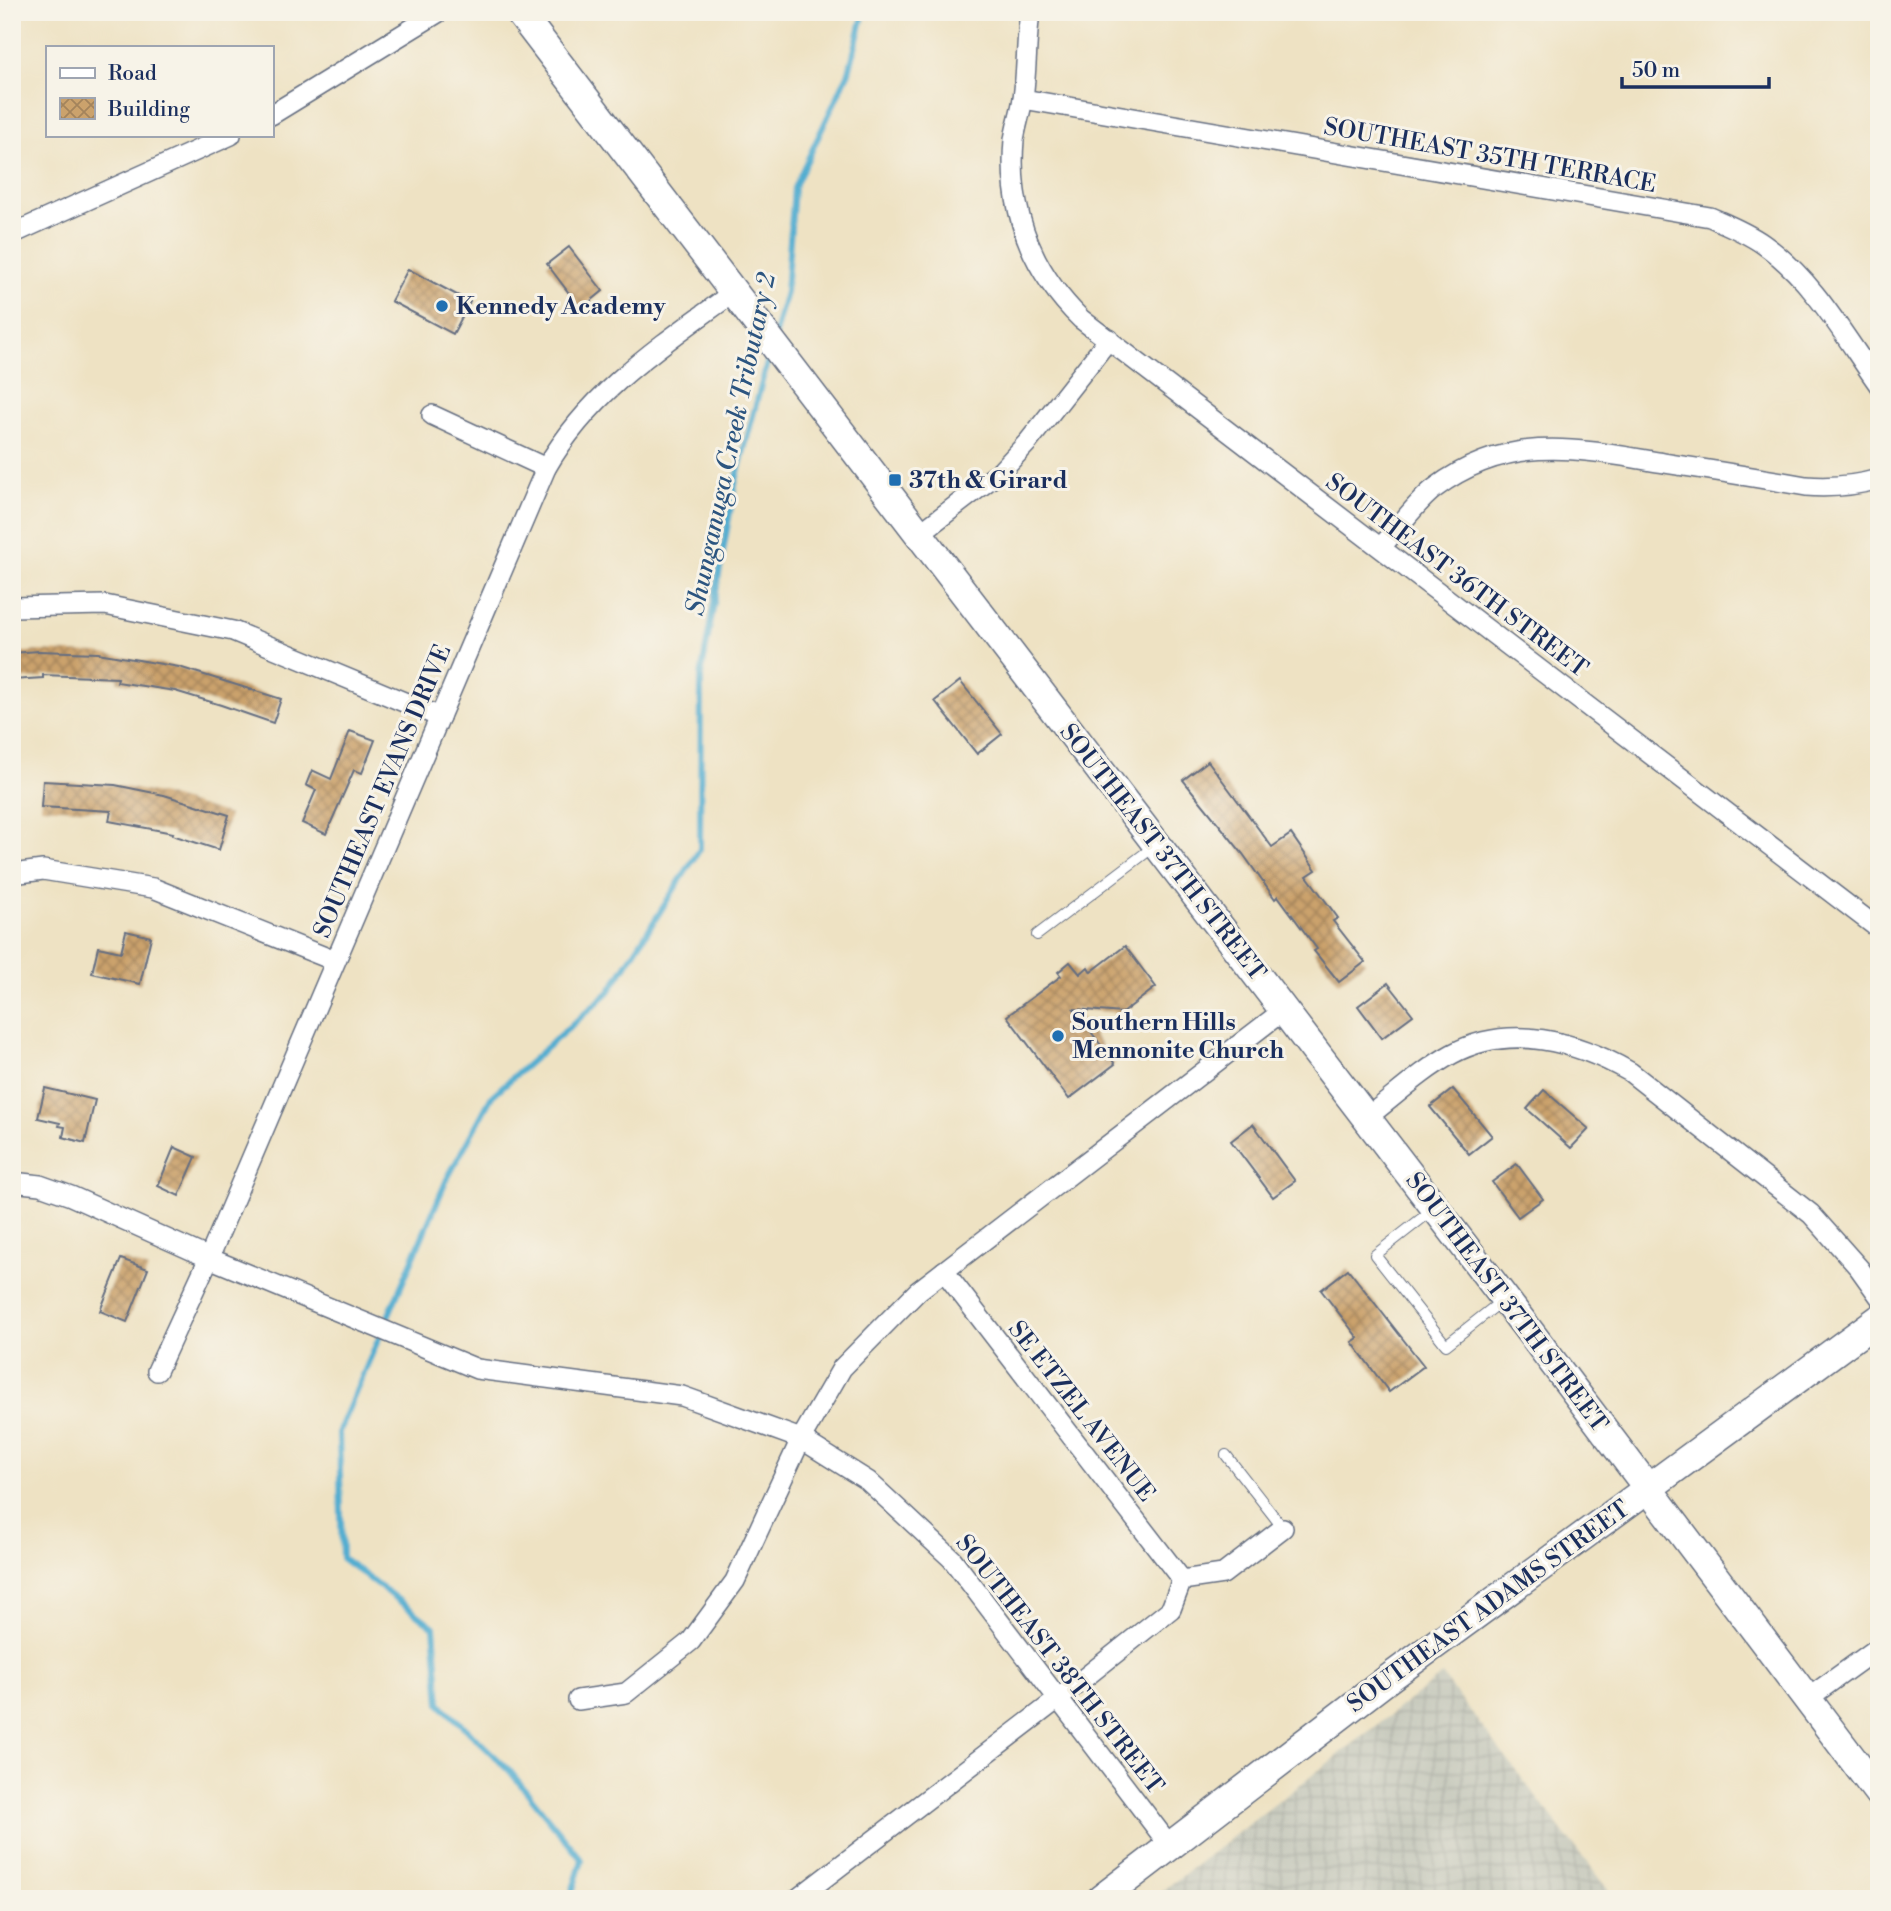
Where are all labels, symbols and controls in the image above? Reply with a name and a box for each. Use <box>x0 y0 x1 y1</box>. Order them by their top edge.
legend <box>46 46 273 136</box>
scale bar <box>1622 46 1769 90</box>
text: 50 m <box>1632 58 1680 84</box>
text: Road <box>108 61 157 87</box>
text: Building <box>107 97 190 123</box>
street label: SOUTHEAST 35TH TERRACE <box>1321 112 1658 200</box>
water label: Shunganuga Creek Tributary 2 <box>679 269 783 618</box>
place label: Kennedy Academy <box>456 292 666 322</box>
marker: Kennedy Academy <box>434 298 450 314</box>
place label: 37th & Girard <box>909 466 1068 496</box>
street label: SOUTHEAST 36TH STREET <box>1319 467 1593 684</box>
marker: 37th & Girard <box>887 472 903 488</box>
street label: SOUTHEAST EVANS DRIVE <box>307 640 458 943</box>
street label: SOUTHEAST 37TH STREET <box>1053 718 1272 987</box>
place label: Southern Hills Mennonite Church <box>1072 1008 1284 1066</box>
marker: Southern Hills Mennonite Church <box>1050 1028 1066 1044</box>
street label: SOUTHEAST 37TH STREET <box>1399 1167 1614 1438</box>
street label: SE ETZEL AVENUE <box>1001 1315 1161 1508</box>
street label: SOUTHEAST ADAMS STREET <box>1341 1494 1636 1719</box>
street label: SOUTHEAST 38TH STREET <box>949 1529 1170 1800</box>

